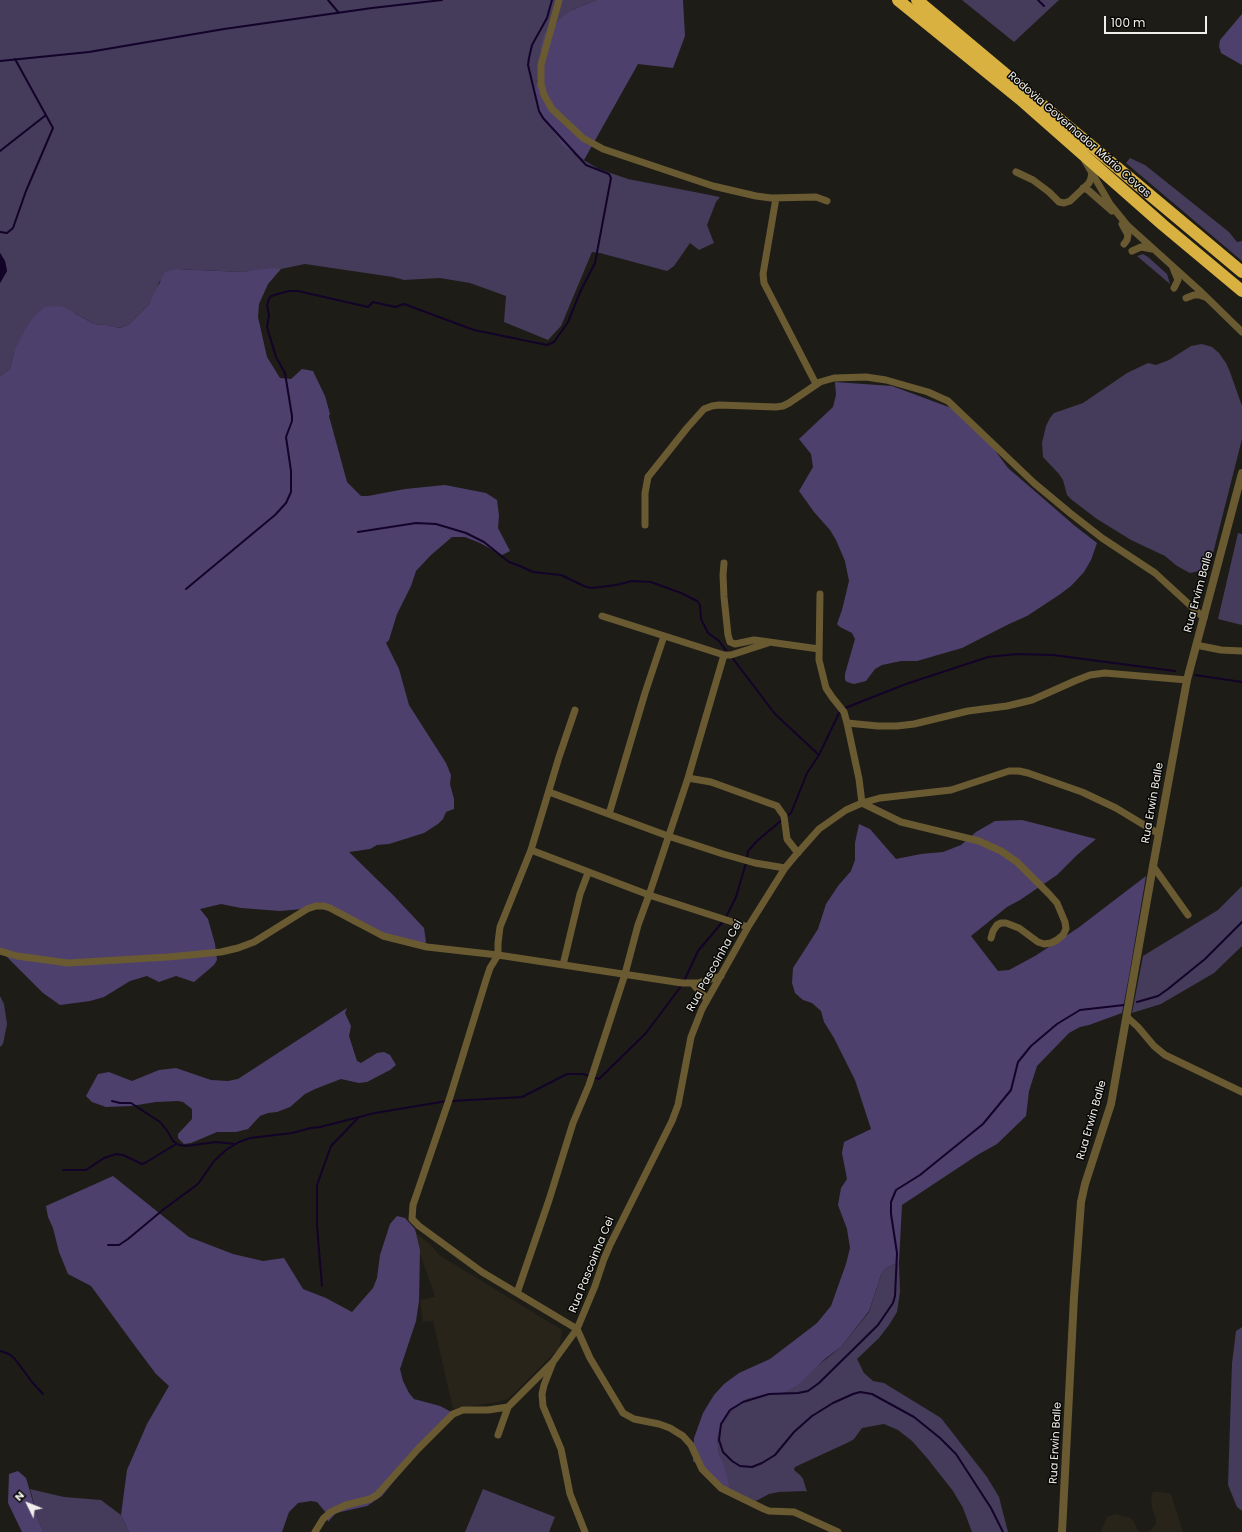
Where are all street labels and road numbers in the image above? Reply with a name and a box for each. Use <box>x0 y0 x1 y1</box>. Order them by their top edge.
street label: Rodovia Governador Mário Covas <box>1005 69 1153 201</box>
street label: Rua Ervim Balle <box>1182 550 1216 634</box>
street label: Rua Erwin Balle <box>1139 761 1167 845</box>
street label: Rua Pascoinha Cei <box>684 918 746 1014</box>
street label: Rua Erwin Balle <box>1074 1079 1110 1161</box>
street label: Rua Pascoinha Cei <box>567 1215 617 1315</box>
street label: Rua Erwin Balle <box>1047 1402 1065 1484</box>

